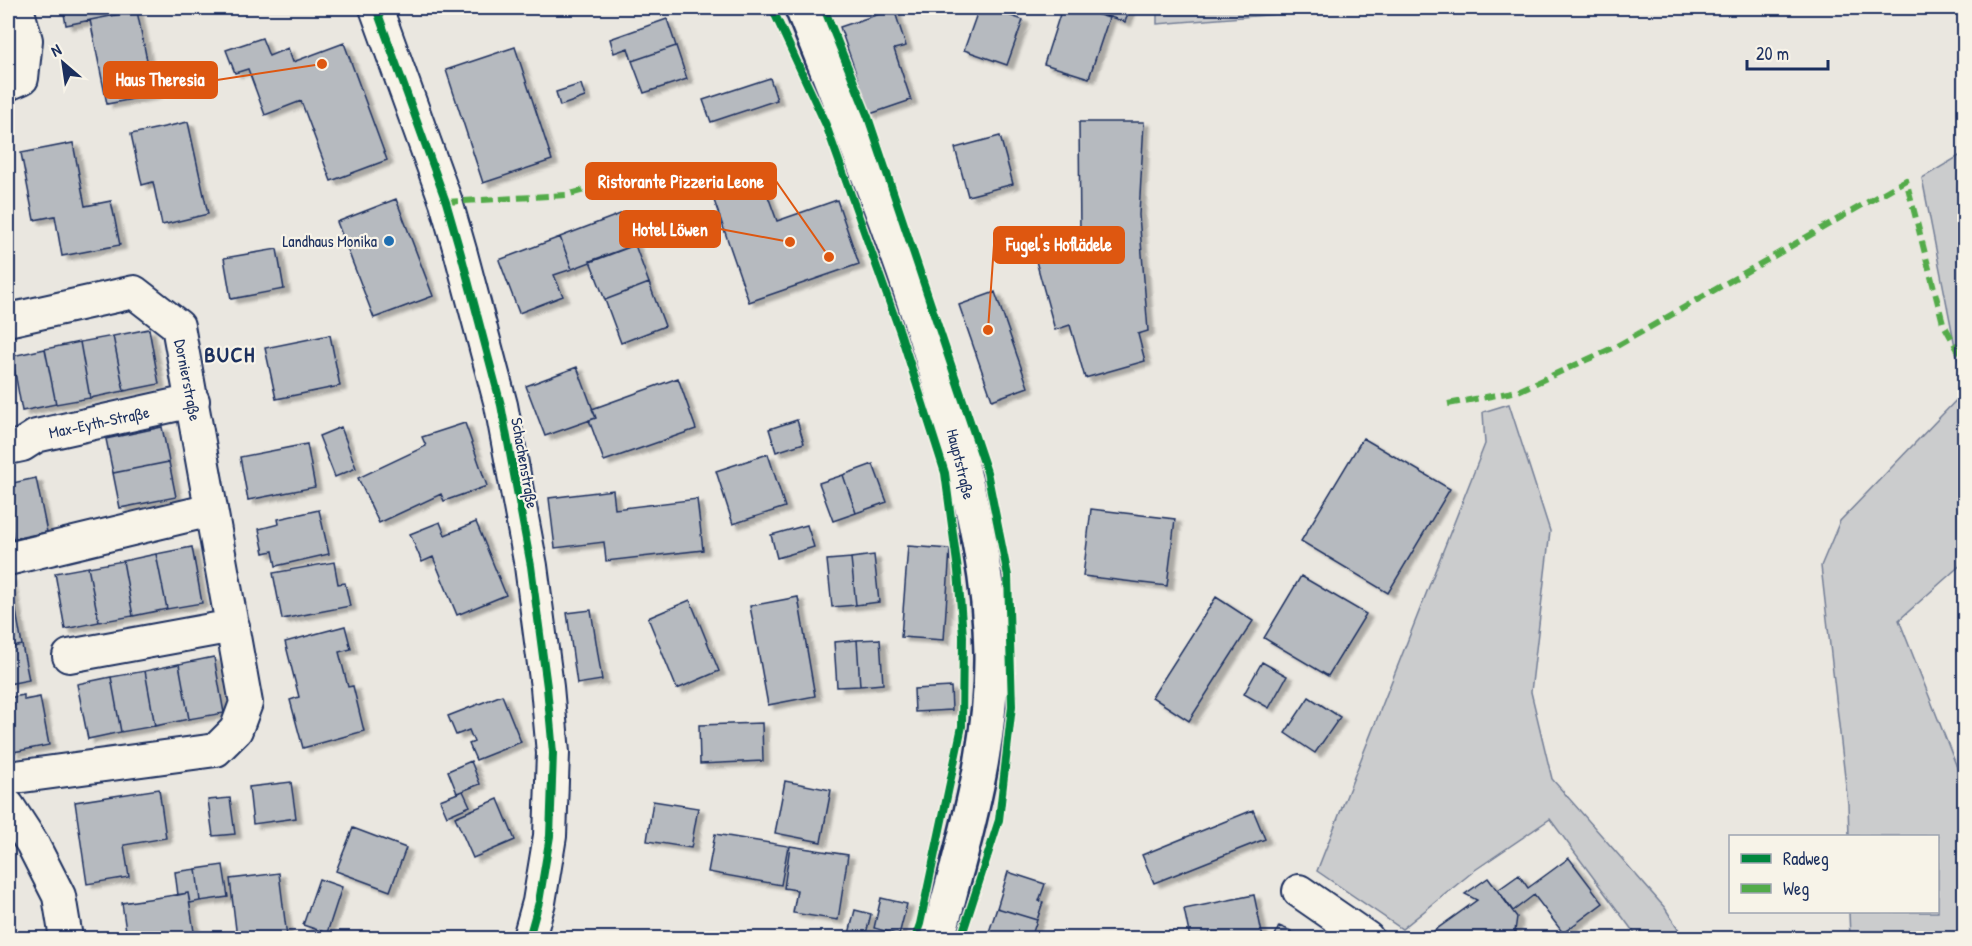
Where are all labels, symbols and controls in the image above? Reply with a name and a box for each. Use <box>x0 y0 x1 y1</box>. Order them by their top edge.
north arrow <box>33 33 93 93</box>
scale bar <box>1747 33 1828 71</box>
text: N <box>47 38 65 62</box>
text: 20 m <box>1756 41 1789 66</box>
callout: Haus Theresia <box>104 62 217 98</box>
text: Haus Theresia <box>115 67 205 92</box>
callout: Ristorante Pizzeria Leone <box>586 163 776 199</box>
text: Ristorante Pizzeria Leone <box>598 169 765 194</box>
callout: Hotel Löwen <box>620 211 720 247</box>
text: Hotel Löwen <box>632 217 708 242</box>
callout: Fugel's Hoflädele <box>994 227 1124 263</box>
place label: Landhaus Monika <box>282 230 377 252</box>
text: Fugel's Hoflädele <box>1005 232 1113 258</box>
marker: Landhaus Monika <box>382 234 396 248</box>
street label: Dornierstraße <box>169 337 207 423</box>
district label: BUCH <box>204 339 256 369</box>
street label: Max-Eyth-Straße <box>47 401 152 443</box>
street label: Schachenstraße <box>506 416 544 511</box>
street label: Hauptstraße <box>942 427 980 502</box>
legend <box>1729 835 1939 913</box>
text: Radweg <box>1783 846 1829 871</box>
text: Weg <box>1783 876 1809 901</box>

